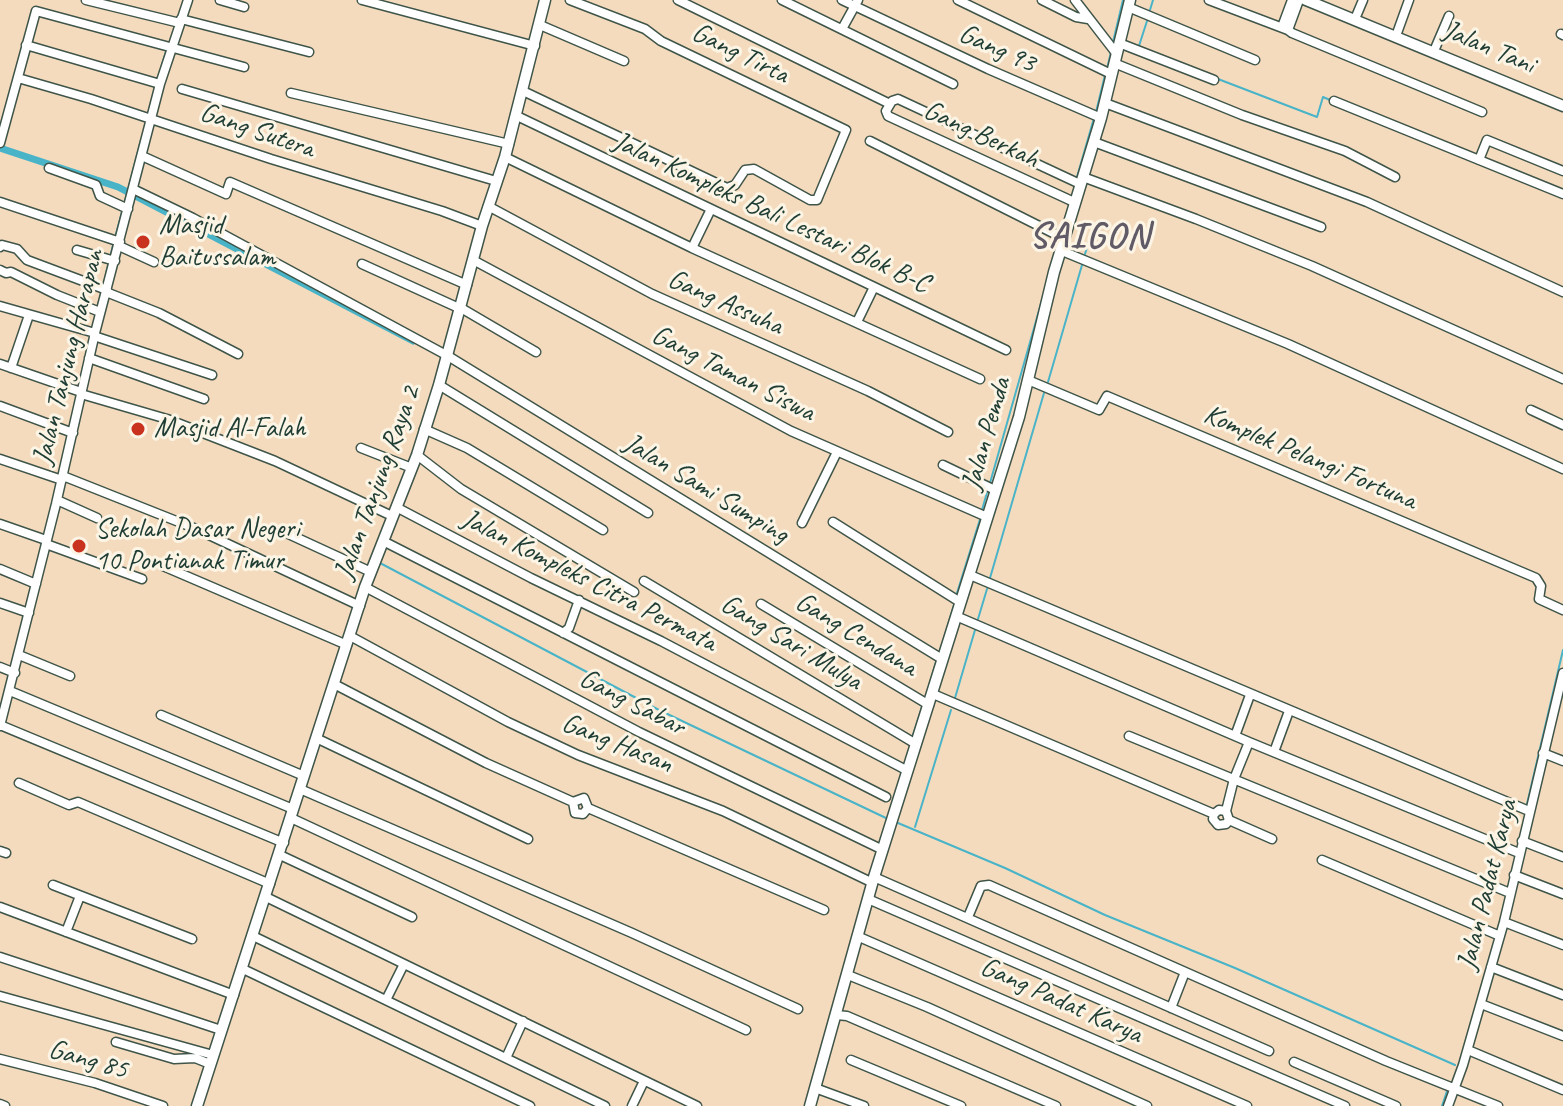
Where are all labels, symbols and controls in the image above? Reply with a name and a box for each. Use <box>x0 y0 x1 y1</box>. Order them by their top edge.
street label: Jalan Tani <box>1438 14 1540 82</box>
street label: Gang Tirta <box>686 16 794 92</box>
street label: Gang 93 <box>953 17 1041 81</box>
street label: Gang Berkah <box>918 94 1044 176</box>
street label: Gang Sutera <box>195 96 319 166</box>
street label: Jalan Kompleks Bali Lestari Blok B-C <box>608 125 934 301</box>
place label: Masjid Baitussalam <box>159 209 275 275</box>
district label: SAIGON <box>1030 216 1150 260</box>
marker: Masjid Baitussalam <box>134 233 152 251</box>
street label: Jalan Tanjung Harapan <box>26 246 112 468</box>
street label: Gang Assuha <box>662 263 788 343</box>
street label: Gang Taman Siswa <box>646 318 820 430</box>
street label: Jalan Pemda <box>955 374 1019 494</box>
street label: Jalan Tanjung Raya 2 <box>328 382 428 584</box>
street label: Komplek Pelangi Fortuna <box>1199 398 1421 518</box>
place label: Masjid Al-Falah <box>154 412 305 446</box>
marker: Masjid Al-Falah <box>129 420 147 438</box>
street label: Jalan Sami Sumping <box>617 427 795 551</box>
street label: Jalan Kompleks Citra Permata <box>456 502 722 660</box>
place label: Sekolah Dasar Negeri 10 Pontianak Timur <box>95 513 300 579</box>
marker: Sekolah Dasar Negeri 10 Pontianak Timur <box>70 537 88 555</box>
street label: Gang Cendana <box>789 585 923 685</box>
street label: Gang Sari Mulya <box>714 588 868 698</box>
street label: Gang Sabar <box>573 662 691 744</box>
street label: Gang Hasan <box>557 707 677 781</box>
street label: Jalan Padat Karya <box>1451 796 1525 974</box>
street label: Gang Padat Karya <box>975 950 1147 1052</box>
street label: Gang 85 <box>45 1033 131 1087</box>

